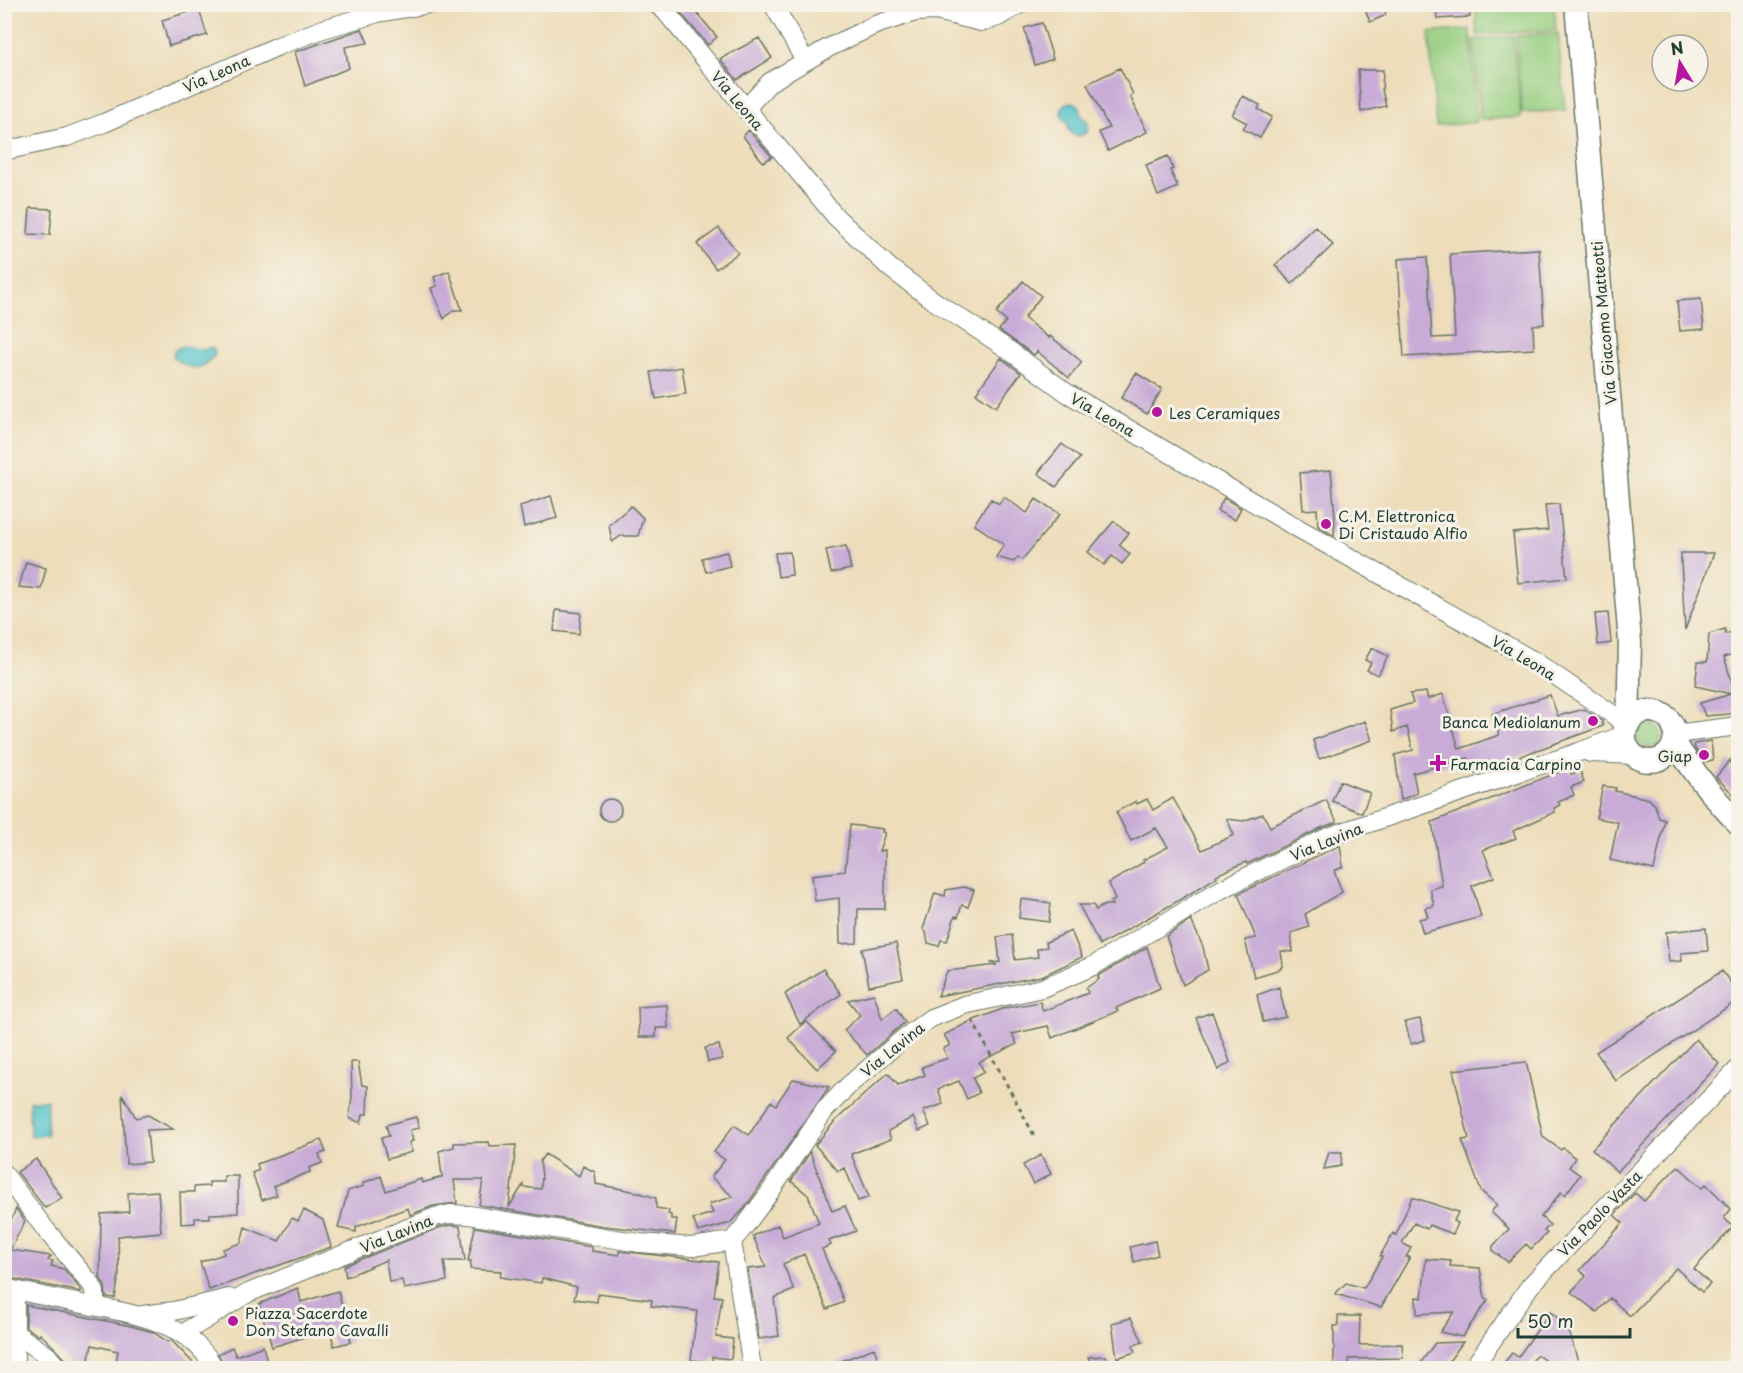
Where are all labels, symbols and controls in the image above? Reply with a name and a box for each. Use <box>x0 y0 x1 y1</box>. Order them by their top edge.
north arrow <box>1650 33 1710 93</box>
text: N <box>1668 34 1685 60</box>
street label: Via Leona <box>179 48 254 98</box>
street label: Via Leona <box>706 65 770 135</box>
street label: Via Giacomo Matteotti <box>1584 240 1622 406</box>
street label: Via Leona <box>1066 386 1140 442</box>
place label: Les Ceramiques <box>1169 401 1281 424</box>
marker: Les Ceramiques <box>1150 405 1164 419</box>
place label: C.M. Elettronica Di Cristaudo Alfio <box>1338 504 1468 544</box>
marker: C.M. Elettronica Di Cristaudo Alfio <box>1319 517 1333 531</box>
street label: Via Leona <box>1487 629 1561 686</box>
place label: Banca Mediolanum <box>1442 710 1581 733</box>
marker: Banca Mediolanum <box>1586 714 1600 728</box>
place label: Giap <box>1657 744 1692 767</box>
marker: Giap <box>1697 748 1711 762</box>
place label: Farmacia Carpino <box>1450 752 1581 775</box>
marker: Farmacia Carpino <box>1431 756 1445 770</box>
street label: Via Lavina <box>1286 816 1366 866</box>
street label: Via Lavina <box>855 1016 929 1082</box>
street label: Via Paolo Vasta <box>1552 1165 1646 1261</box>
street label: Via Lavina <box>356 1208 436 1258</box>
place label: Piazza Sacerdote Don Stefano Cavalli <box>245 1301 389 1341</box>
scale bar <box>1518 1301 1630 1339</box>
text: 50 m <box>1527 1307 1574 1334</box>
marker: Piazza Sacerdote Don Stefano Cavalli <box>226 1314 240 1328</box>

